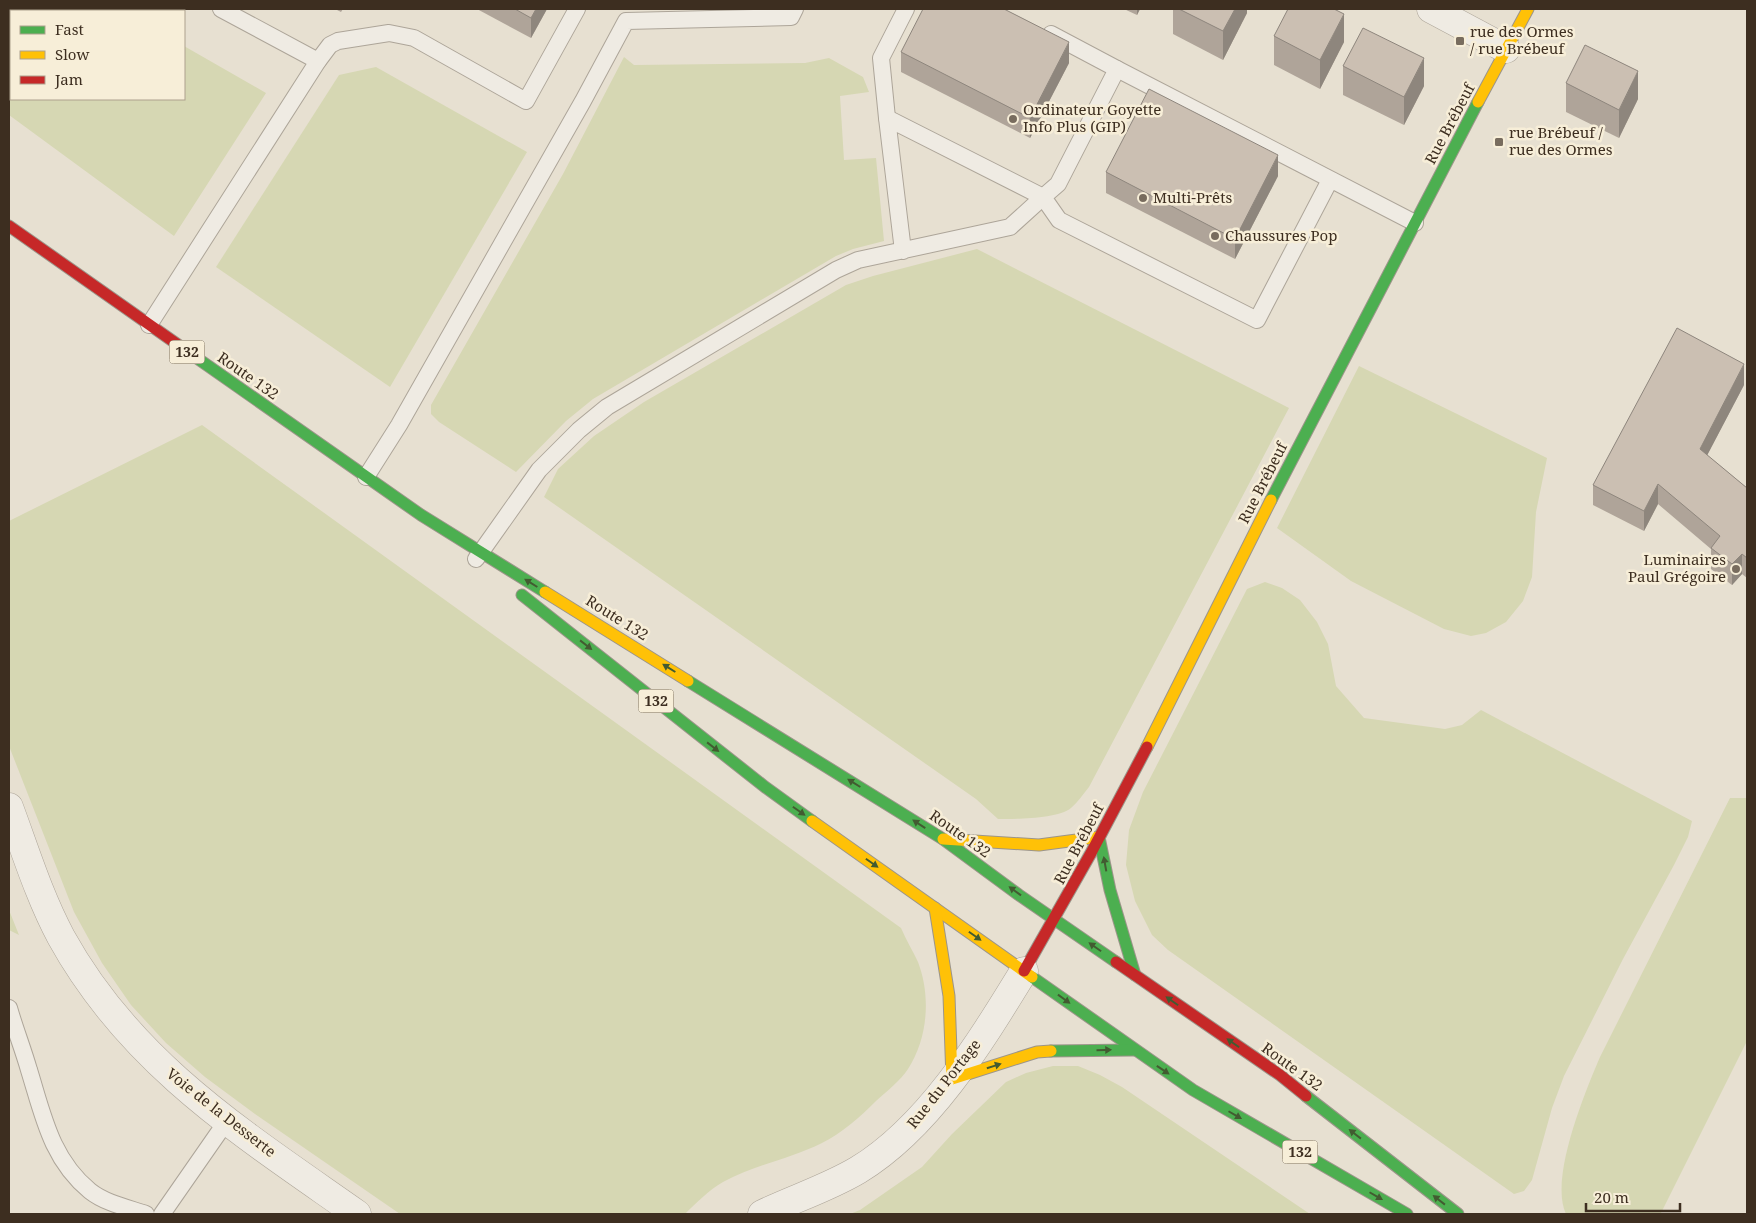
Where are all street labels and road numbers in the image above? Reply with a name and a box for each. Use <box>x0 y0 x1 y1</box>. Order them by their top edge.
street label: Rue Brébeuf <box>1420 78 1479 167</box>
road number: 132 <box>170 341 204 364</box>
street label: Route 132 <box>214 347 283 404</box>
street label: Rue Brébeuf <box>1233 437 1292 527</box>
street label: Route 132 <box>582 590 653 644</box>
road number: 132 <box>638 689 674 712</box>
street label: Rue Brébeuf <box>1049 798 1108 887</box>
street label: Route 132 <box>926 805 995 862</box>
street label: Rue du Portage <box>902 1034 985 1132</box>
street label: Route 132 <box>1258 1037 1327 1095</box>
street label: Voie de la Desserte <box>163 1063 280 1161</box>
road number: 132 <box>1282 1140 1318 1164</box>

